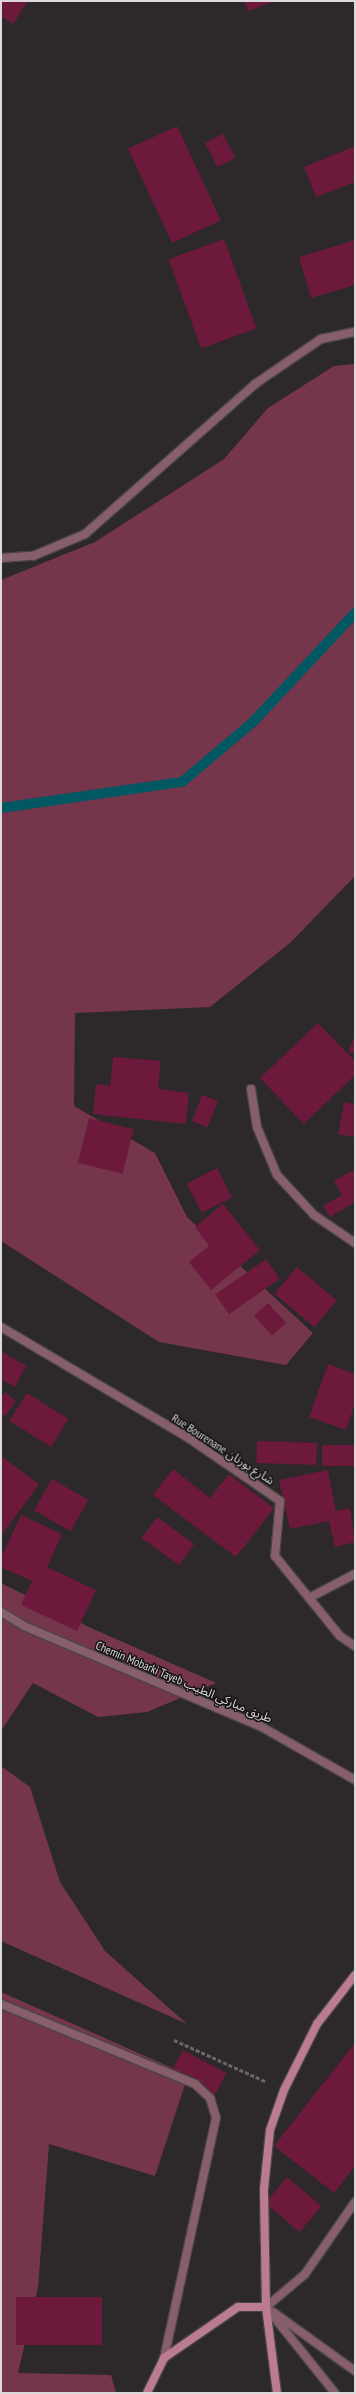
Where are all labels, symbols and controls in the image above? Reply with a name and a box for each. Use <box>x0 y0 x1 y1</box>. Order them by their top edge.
street label: Rue Bourenane شارع بورنان <box>169 1410 277 1488</box>
street label: Chemin Mobarki Tayeb طريق مباركي الطيب <box>93 1638 275 1726</box>

